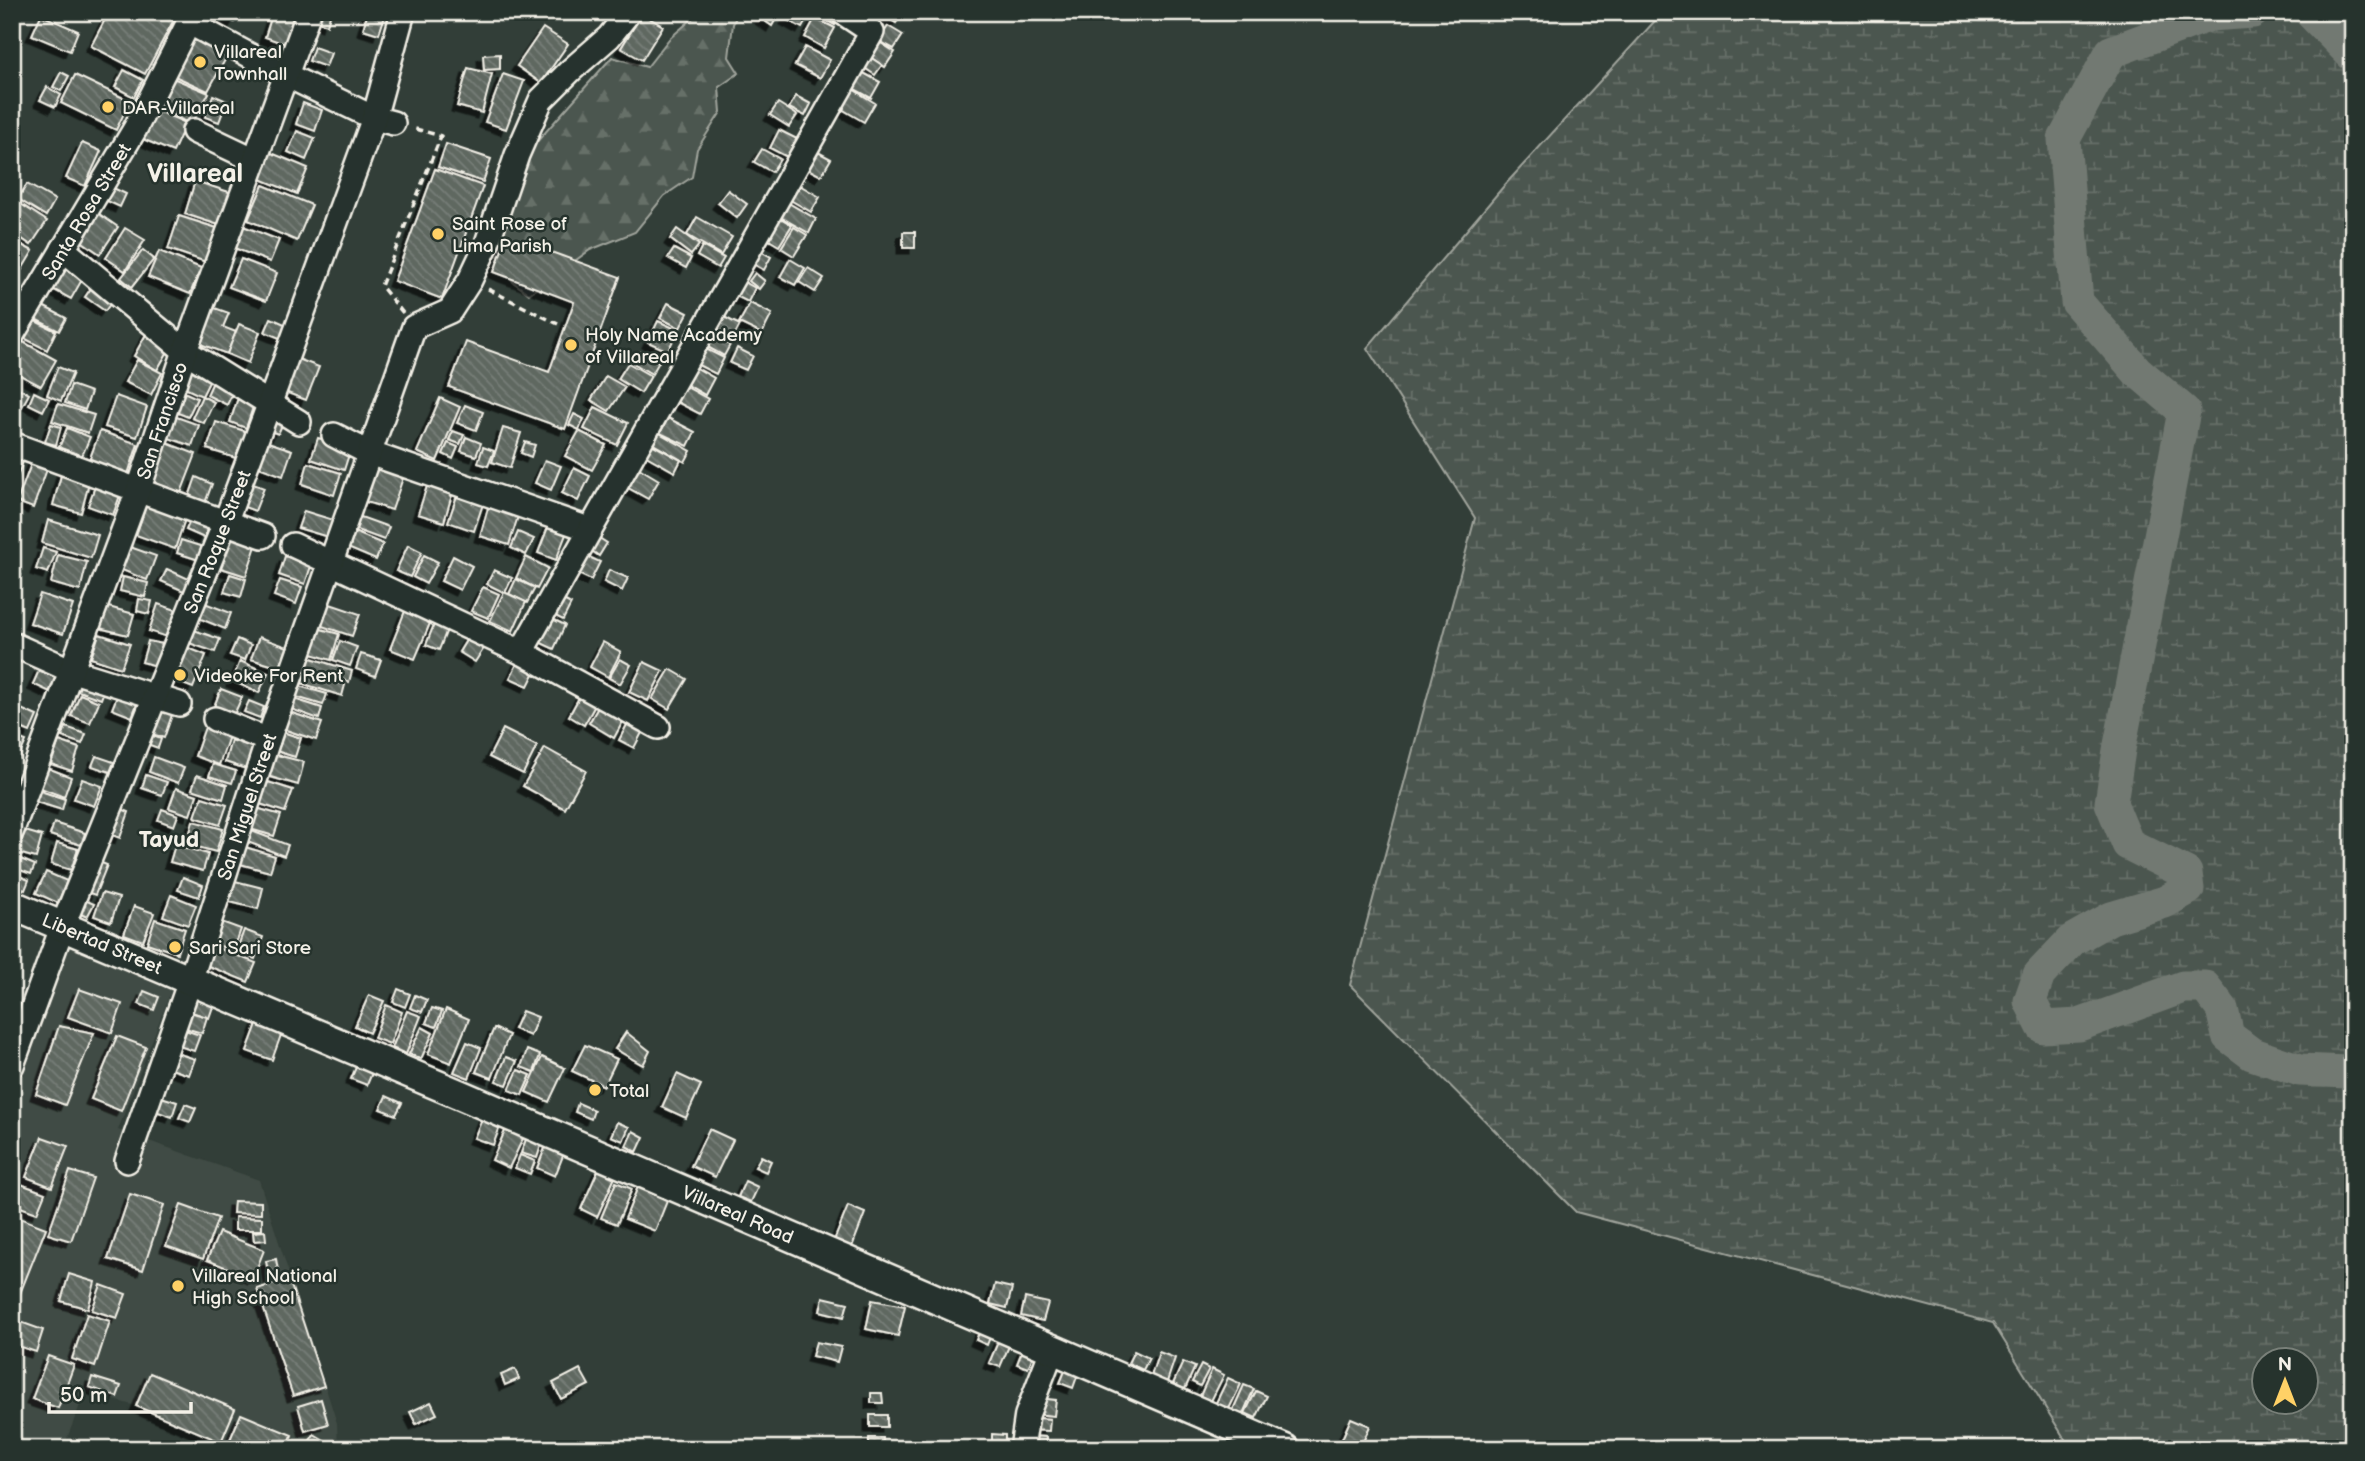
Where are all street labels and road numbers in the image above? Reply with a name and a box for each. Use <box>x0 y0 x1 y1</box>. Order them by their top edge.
street label: Santa Rosa Street <box>37 139 137 285</box>
street label: San Francisco <box>133 359 193 483</box>
street label: San Roque Street <box>180 467 257 617</box>
street label: San Miguel Street <box>213 730 282 883</box>
street label: Libertad Street <box>38 909 165 980</box>
street label: Villareal Road <box>678 1181 797 1249</box>

